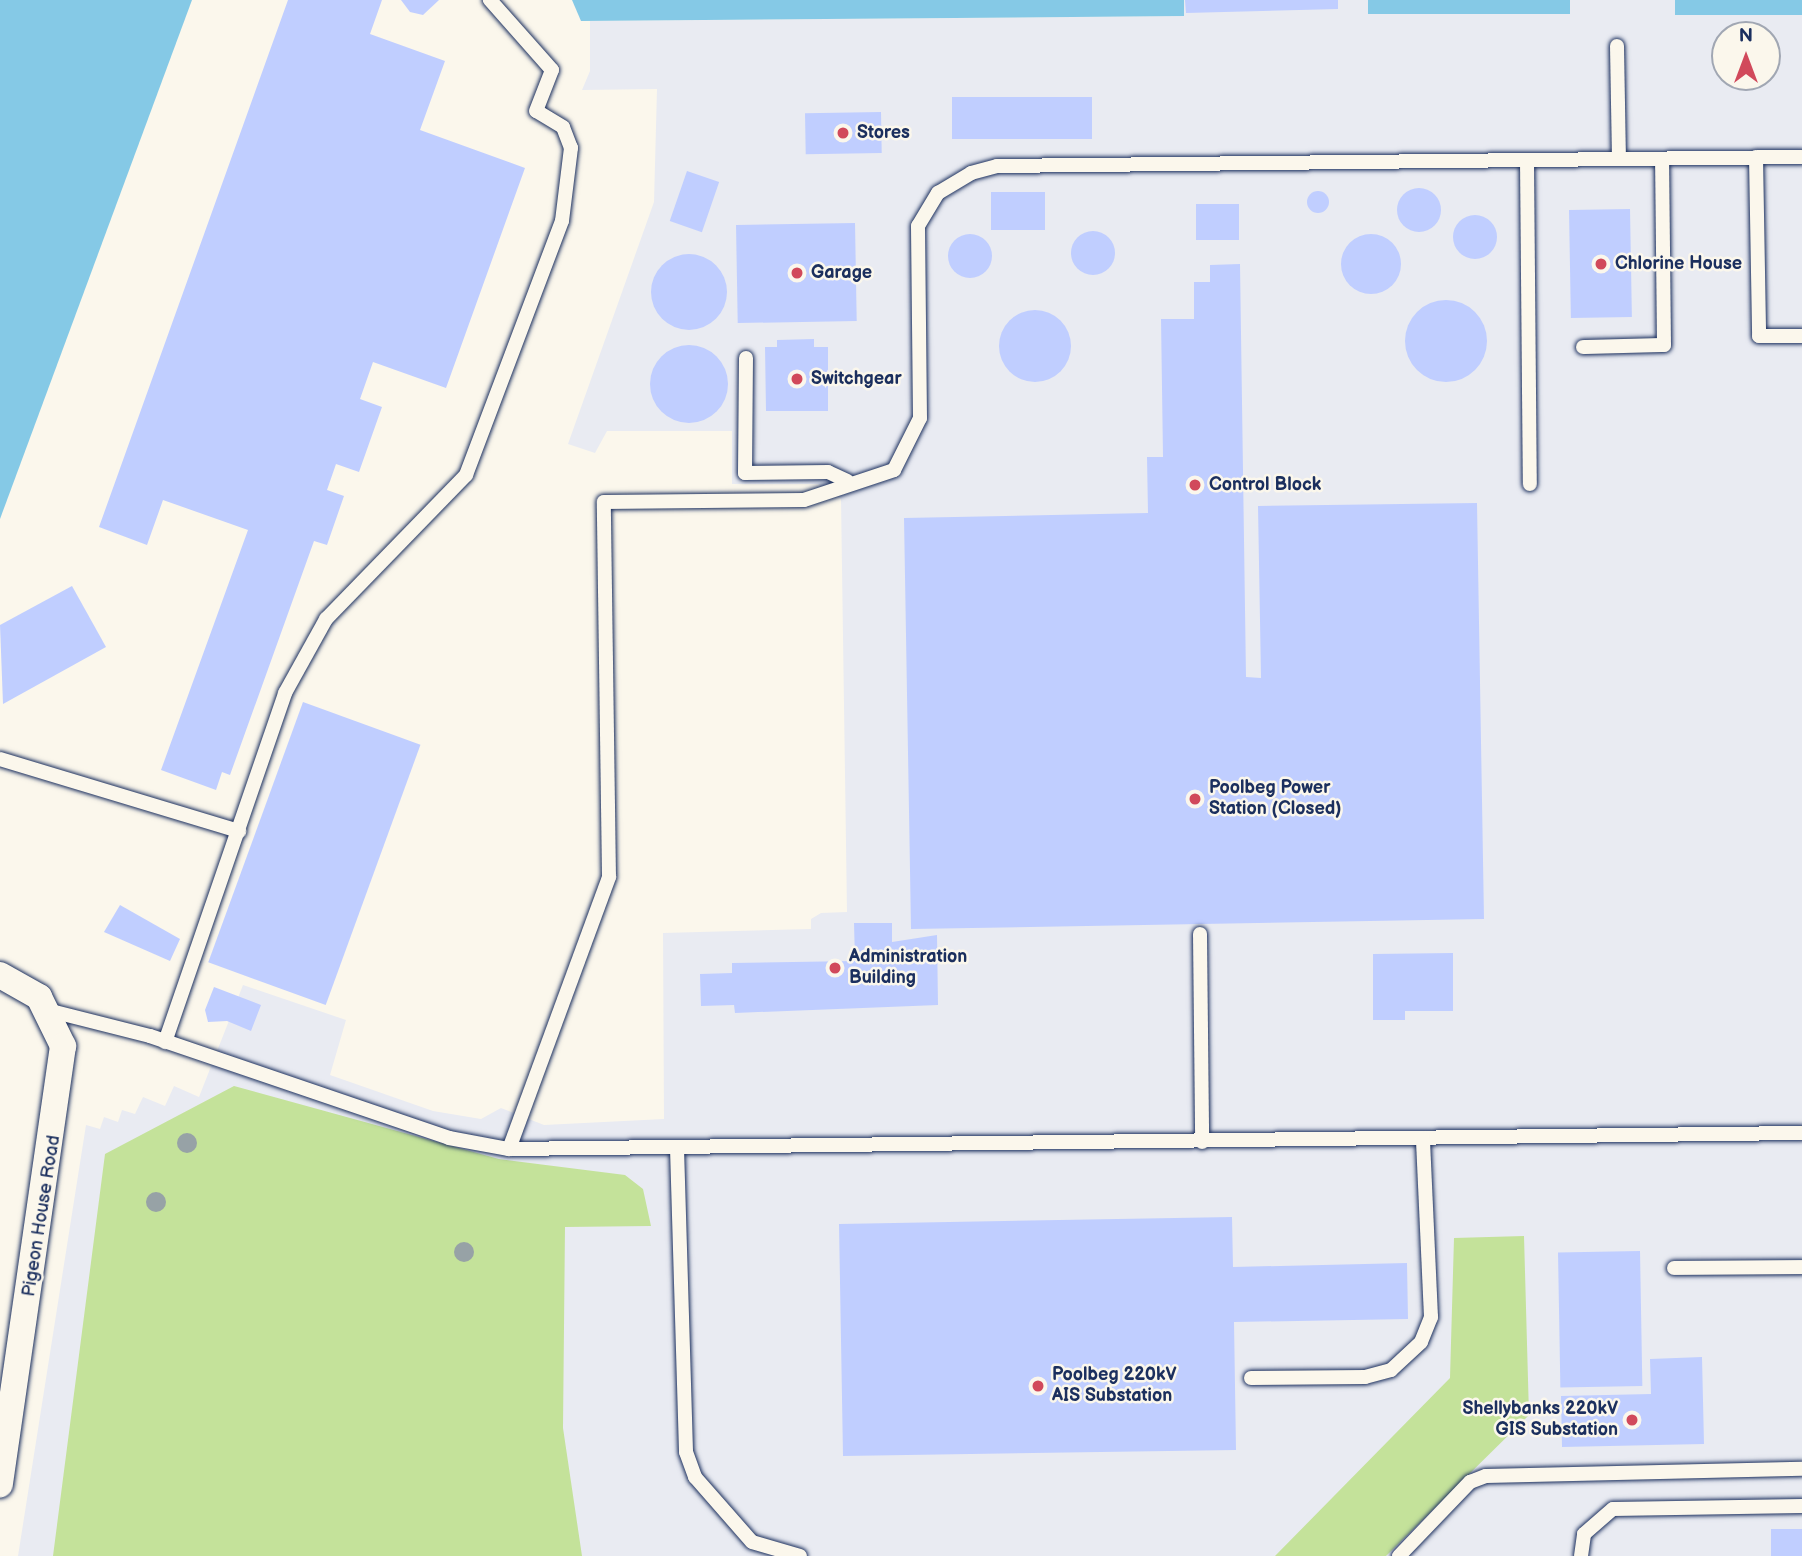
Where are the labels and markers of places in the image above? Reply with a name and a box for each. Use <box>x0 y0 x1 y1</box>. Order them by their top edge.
place label: Stores <box>857 122 910 144</box>
marker: Stores <box>835 125 851 141</box>
place label: Chlorine House <box>1615 253 1742 275</box>
marker: Chlorine House <box>1593 256 1609 272</box>
place label: Garage <box>811 262 872 284</box>
marker: Garage <box>789 265 805 281</box>
place label: Switchgear <box>811 368 902 390</box>
marker: Switchgear <box>789 371 805 387</box>
place label: Control Block <box>1209 474 1321 496</box>
marker: Control Block <box>1187 477 1203 493</box>
place label: Poolbeg Power Station (Closed) <box>1209 778 1342 820</box>
marker: Poolbeg Power Station (Closed) <box>1187 791 1203 807</box>
place label: Administration Building <box>849 947 967 990</box>
marker: Administration Building <box>827 960 843 976</box>
place label: Poolbeg 220kV AIS Substation <box>1052 1365 1176 1408</box>
marker: Poolbeg 220kV AIS Substation <box>1030 1378 1046 1394</box>
place label: Shellybanks 220kV GIS Substation <box>1463 1399 1618 1442</box>
marker: Shellybanks 220kV GIS Substation <box>1624 1412 1640 1428</box>

